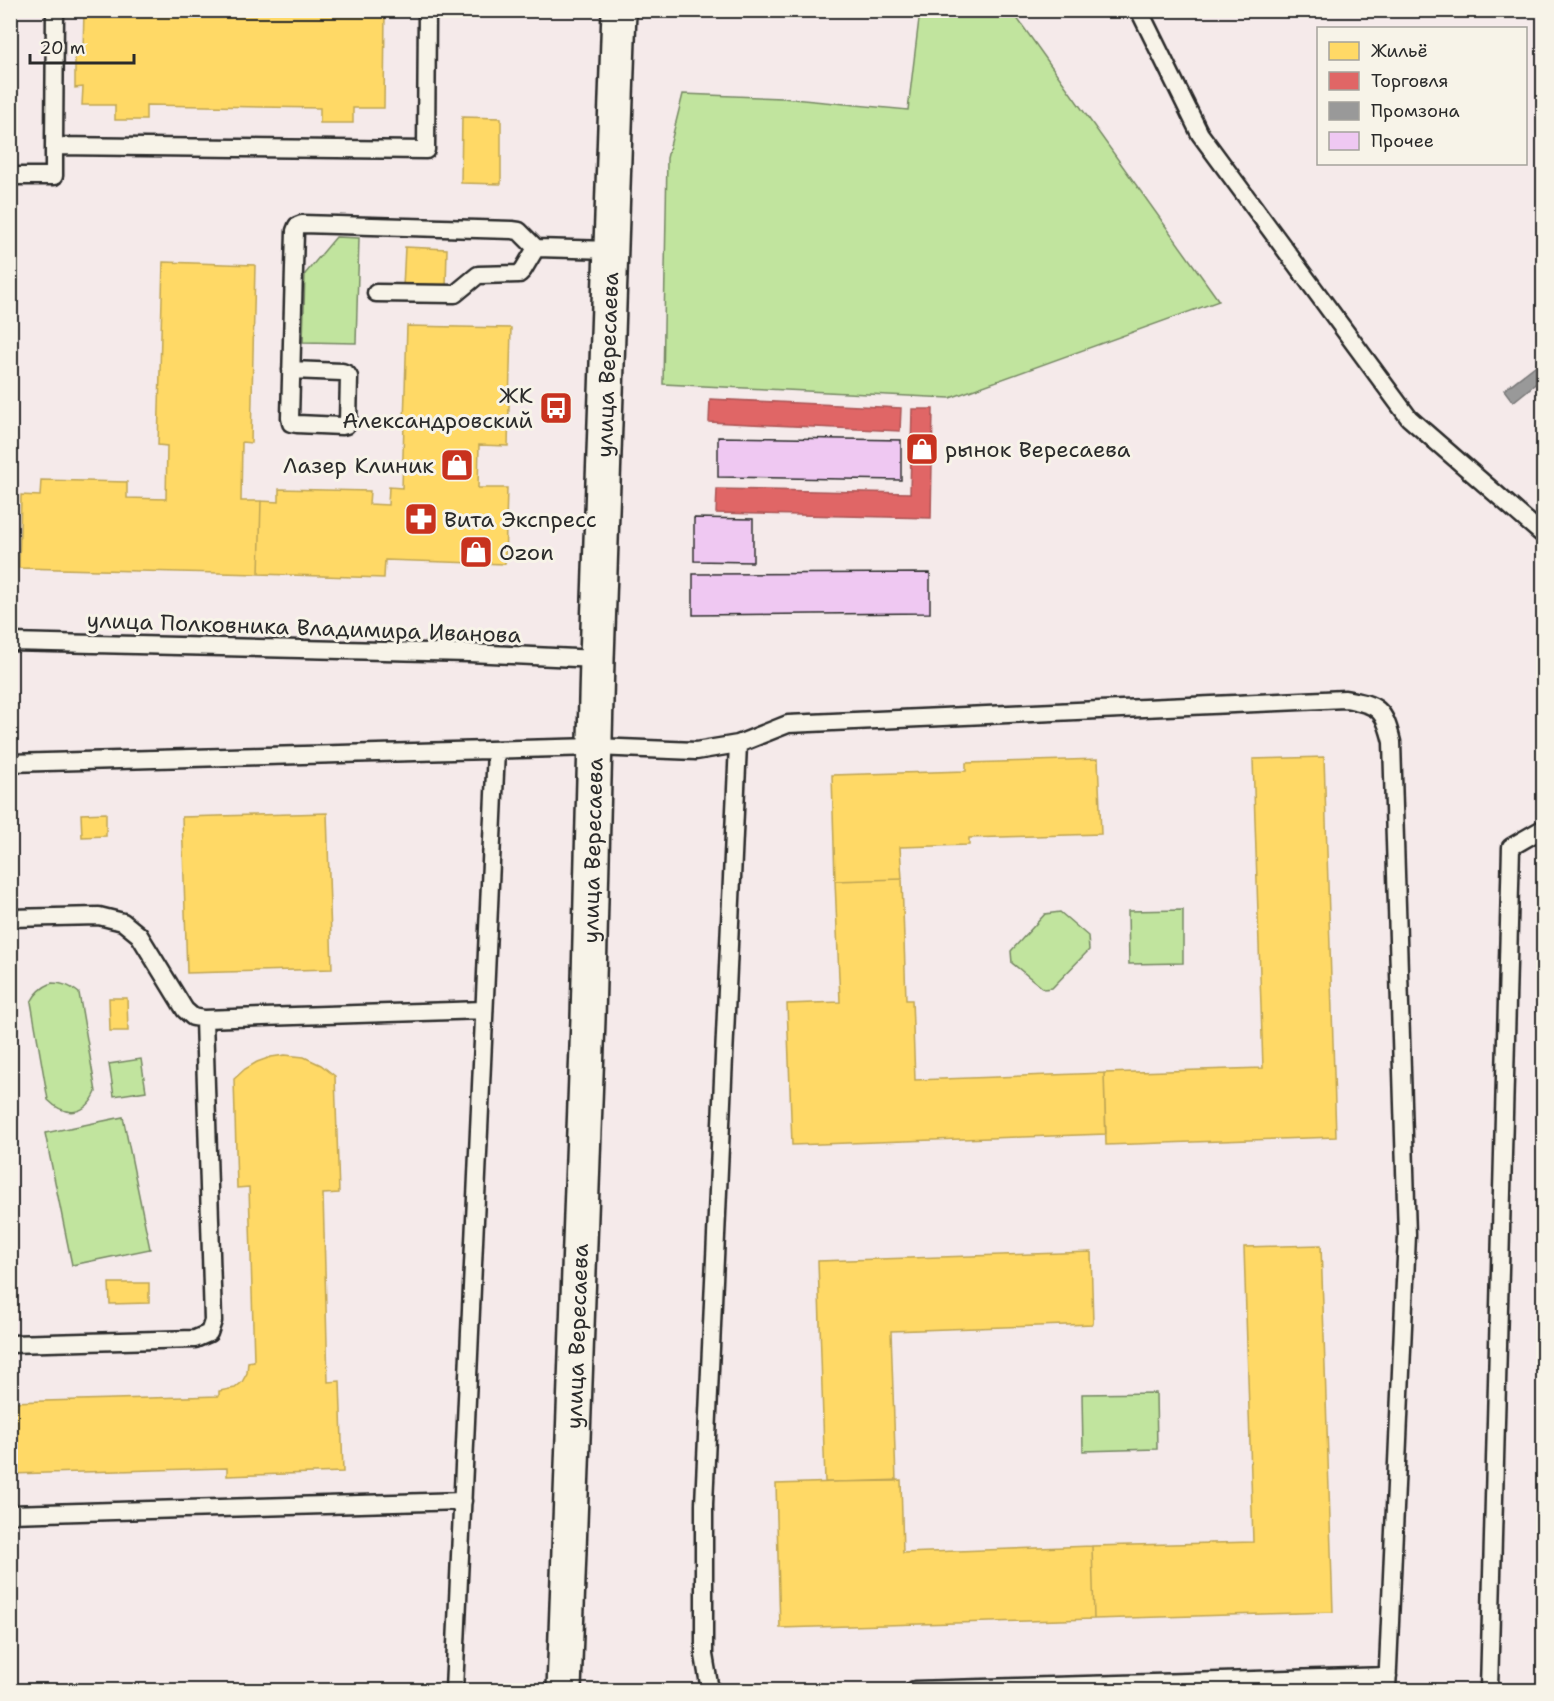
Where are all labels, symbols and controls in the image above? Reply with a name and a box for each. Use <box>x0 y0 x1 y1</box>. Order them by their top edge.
scale bar <box>30 27 134 65</box>
legend <box>1317 27 1527 165</box>
text: 20 m <box>39 36 85 60</box>
text: Жильё <box>1371 39 1428 63</box>
text: Торговля <box>1371 69 1449 93</box>
text: Промзона <box>1371 99 1460 123</box>
text: Прочее <box>1371 129 1434 153</box>
street label: улица Вересаева <box>590 271 625 458</box>
place label: ЖК Александровский <box>342 381 533 435</box>
bus stop icon: ЖК Александровский <box>538 390 574 426</box>
shop icon: рынок Вересаева <box>904 431 940 467</box>
place label: рынок Вересаева <box>945 435 1131 464</box>
shop icon: Лазер Клиник <box>439 447 475 483</box>
place label: Лазер Клиник <box>283 451 434 480</box>
pharmacy icon: Вита Экспресс <box>403 501 439 537</box>
place label: Вита Экспресс <box>444 505 597 534</box>
shop icon: Ozon <box>458 534 494 570</box>
place label: Ozon <box>499 538 554 567</box>
street label: улица Полковника Владимира Иванова <box>86 605 522 650</box>
street label: улица Вересаева <box>576 757 610 944</box>
street label: улица Вересаева <box>559 1243 595 1430</box>

